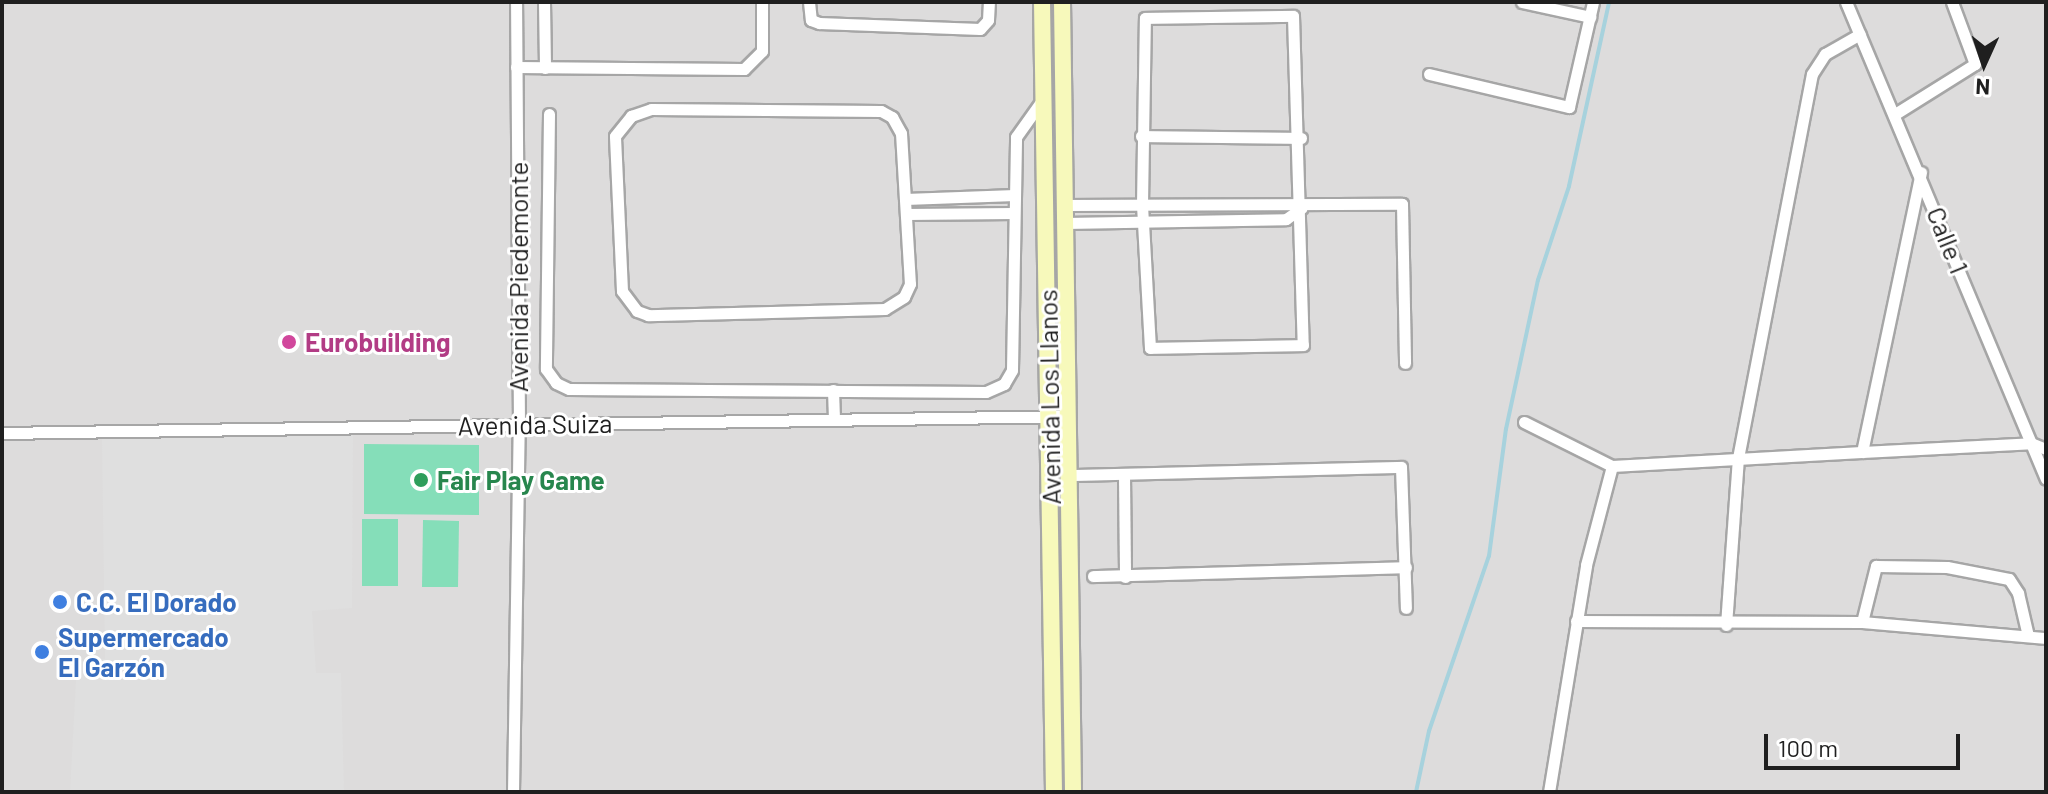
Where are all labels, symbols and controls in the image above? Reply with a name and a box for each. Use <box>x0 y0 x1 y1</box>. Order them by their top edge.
north arrow <box>1944 24 2024 104</box>
text: N <box>1975 75 1991 101</box>
street label: Avenida Piedemonte <box>502 162 534 392</box>
street label: Calle 1 <box>1921 202 1975 278</box>
street label: Avenida Los Llanos <box>1032 289 1066 505</box>
place label: Eurobuilding <box>305 326 450 358</box>
marker: Eurobuilding <box>280 333 298 351</box>
street label: Avenida Suiza <box>457 407 613 441</box>
place label: Fair Play Game <box>437 464 605 496</box>
marker: Fair Play Game <box>412 471 430 489</box>
place label: C.C. El Dorado <box>76 586 237 618</box>
marker: C.C. El Dorado <box>51 593 69 611</box>
place label: Supermercado El Garzón <box>58 621 229 682</box>
marker: Supermercado El Garzón <box>33 643 51 661</box>
scale bar <box>1768 718 1964 768</box>
text: 100 m <box>1778 733 1838 762</box>

